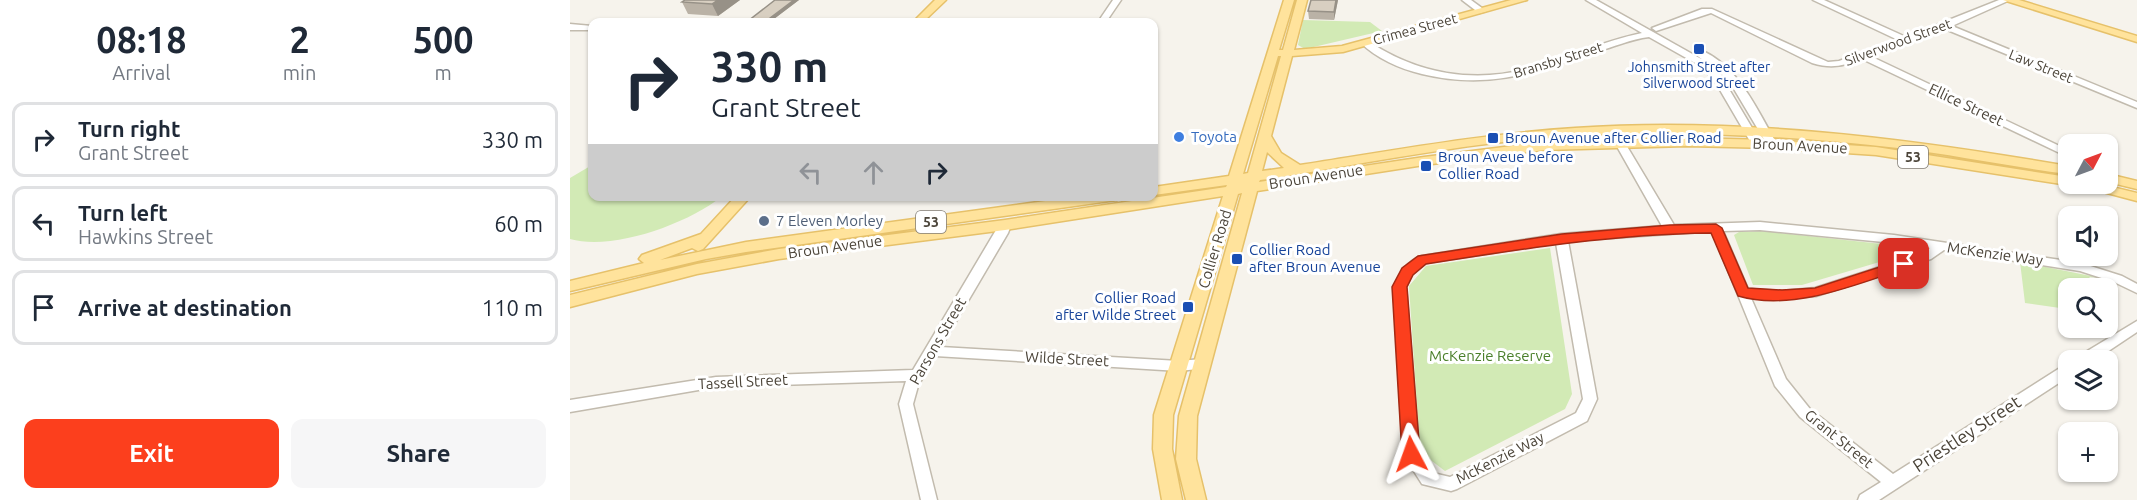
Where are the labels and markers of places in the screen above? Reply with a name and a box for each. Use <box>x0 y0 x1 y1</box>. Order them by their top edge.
marker: Johnsmith Street after Silverwood Street <box>1692 42 1706 56</box>
place label: Johnsmith Street after Silverwood Street <box>1628 59 1771 91</box>
place label: Toyota <box>1191 128 1237 145</box>
place label: Broun Avenue after Collier Road <box>1505 129 1722 146</box>
marker: Toyota <box>1172 130 1186 144</box>
marker: Broun Avenue after Collier Road <box>1486 131 1500 145</box>
place label: Broun Aveue before Collier Road <box>1438 148 1573 182</box>
marker: Broun Aveue before Collier Road <box>1419 159 1433 173</box>
place label: 7 Eleven Morley <box>776 212 883 229</box>
marker: 7 Eleven Morley <box>757 214 771 228</box>
pin <box>1878 238 1929 289</box>
place label: Collier Road after Broun Avenue <box>1249 241 1381 275</box>
marker: Collier Road after Broun Avenue <box>1230 252 1244 266</box>
place label: Collier Road after Wilde Street <box>1055 289 1176 323</box>
marker: Collier Road after Wilde Street <box>1181 300 1195 314</box>

